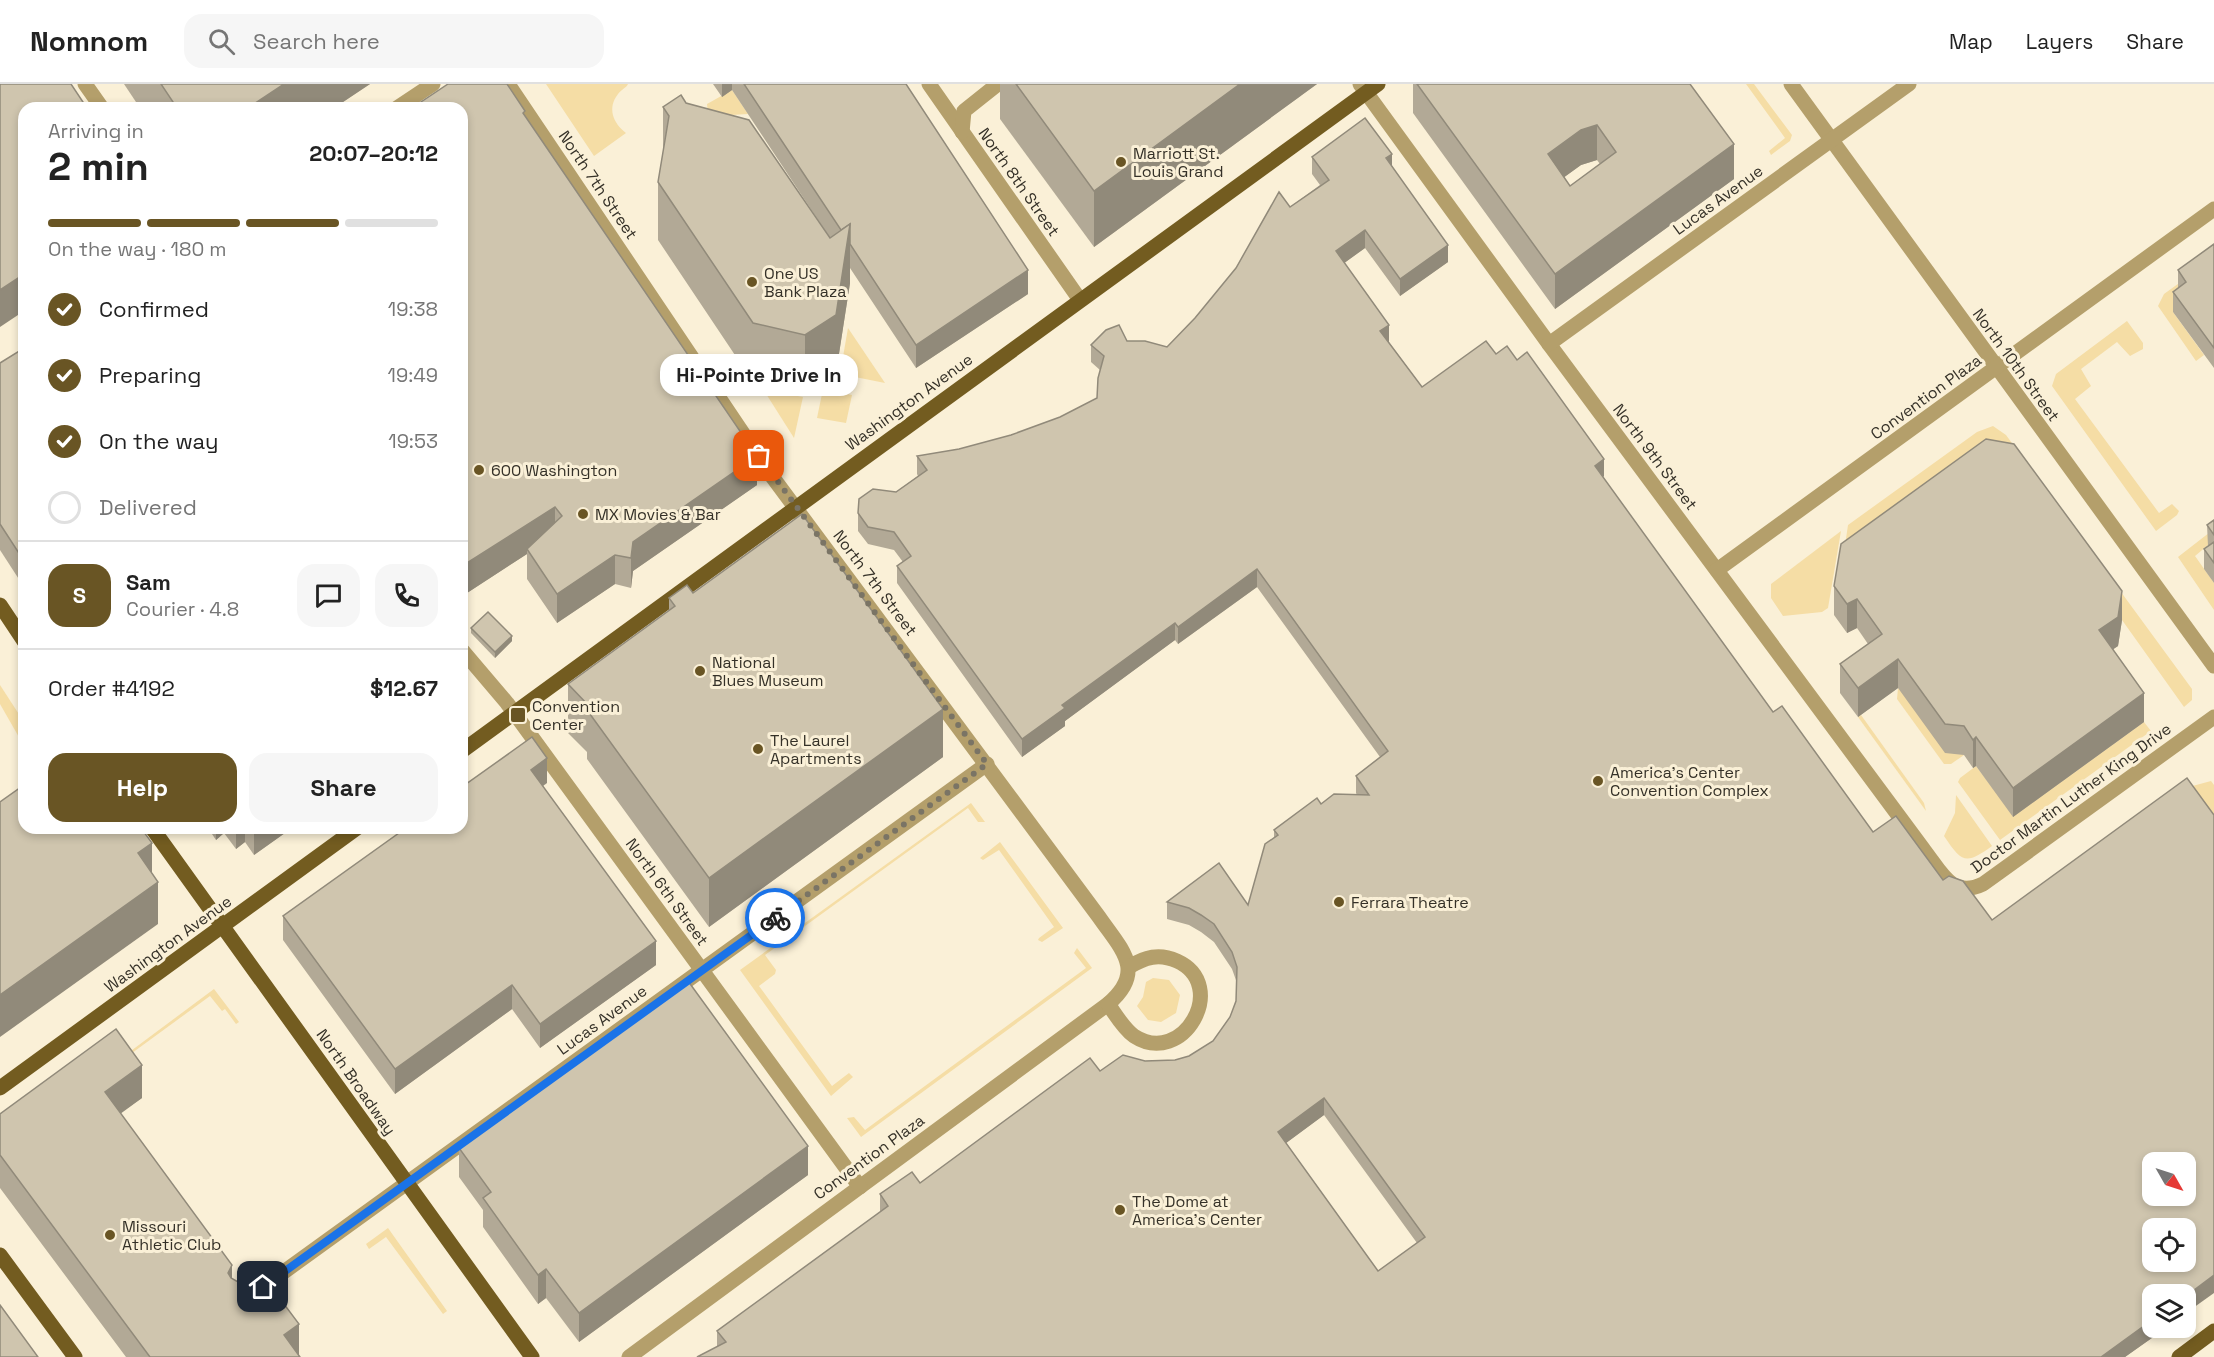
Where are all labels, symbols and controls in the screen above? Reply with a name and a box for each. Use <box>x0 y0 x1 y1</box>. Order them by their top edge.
search box <box>184 14 604 68</box>
text: Nomnom <box>30 23 148 59</box>
icon: search <box>205 25 238 58</box>
text: Search here <box>253 27 380 55</box>
text: Map <box>1949 28 1993 55</box>
text: Layers <box>2026 28 2093 55</box>
text: Share <box>2126 28 2184 55</box>
text: Arriving in <box>48 118 144 144</box>
street label: North 8th Street <box>974 124 1064 240</box>
street label: North 7th Street <box>554 126 642 244</box>
text: 20:07–20:12 <box>309 139 438 167</box>
text: 2 min <box>48 142 149 191</box>
place label: Marriott St. Louis Grand <box>1133 143 1223 182</box>
marker: Marriott St. Louis Grand <box>1114 155 1128 169</box>
street label: Lucas Avenue <box>1669 160 1767 240</box>
text: On the way · 180 m <box>48 236 227 262</box>
place label: One US Bank Plaza <box>764 263 847 302</box>
marker: One US Bank Plaza <box>745 275 759 289</box>
icon: check <box>48 293 81 326</box>
text: Confirmed <box>99 295 209 323</box>
text: 19:38 <box>388 296 438 322</box>
street label: North 10th Street <box>1968 304 2064 426</box>
street label: Washington Avenue <box>841 349 977 455</box>
street label: Convention Plaza <box>1866 350 1986 444</box>
callout: Hi-Pointe Drive In <box>660 354 858 396</box>
icon: check <box>48 359 81 392</box>
text: Preparing <box>99 361 201 389</box>
text: 19:49 <box>388 362 438 388</box>
text: Hi-Pointe Drive In <box>676 362 842 388</box>
street label: North 9th Street <box>1608 400 1702 514</box>
icon: check <box>48 425 81 458</box>
text: On the way <box>99 427 218 455</box>
text: 19:53 <box>388 428 438 454</box>
pin <box>733 430 784 481</box>
icon: bag <box>742 439 775 472</box>
place label: 600 Washington <box>491 460 617 481</box>
marker: 600 Washington <box>472 463 486 477</box>
text: Delivered <box>99 493 197 521</box>
place label: MX Movies & Bar <box>595 504 721 525</box>
marker: MX Movies & Bar <box>576 507 590 521</box>
street label: North 7th Street <box>828 526 922 640</box>
button: chat <box>297 564 360 627</box>
button: phone <box>375 564 438 627</box>
text: Sam <box>126 568 171 596</box>
text: S <box>73 581 86 609</box>
text: Courier · 4.8 <box>126 596 239 622</box>
place label: National Blues Museum <box>712 652 823 691</box>
marker: National Blues Museum <box>693 664 707 678</box>
text: Order #4192 <box>48 674 175 702</box>
text: $12.67 <box>370 674 438 702</box>
place label: Convention Center <box>532 696 620 735</box>
marker: Convention Center <box>509 706 527 724</box>
street label: Doctor Martin Luther King Drive <box>1967 718 2175 878</box>
place label: The Laurel Apartments <box>770 730 862 769</box>
marker: The Laurel Apartments <box>751 742 765 756</box>
button: Help <box>48 753 237 822</box>
button: Share <box>249 753 438 822</box>
place label: America’s Center Convention Complex <box>1610 762 1769 801</box>
marker: America’s Center Convention Complex <box>1591 774 1605 788</box>
street label: North 6th Street <box>621 834 713 950</box>
courier <box>745 888 805 948</box>
street label: Washington Avenue <box>100 891 236 997</box>
place label: Ferrara Theatre <box>1351 892 1469 913</box>
marker: Ferrara Theatre <box>1332 895 1346 909</box>
icon: bike <box>759 902 792 935</box>
street label: Lucas Avenue <box>553 980 651 1060</box>
street label: North Broadway <box>312 1025 400 1139</box>
street label: Convention Plaza <box>809 1110 929 1204</box>
north arrow <box>2142 1152 2196 1206</box>
map controls <box>2142 1152 2196 1338</box>
place label: The Dome at America's Center <box>1132 1191 1262 1230</box>
marker: The Dome at America's Center <box>1113 1203 1127 1217</box>
place label: Missouri Athletic Club <box>122 1216 221 1255</box>
button: locate <box>2142 1218 2196 1272</box>
marker: Missouri Athletic Club <box>103 1228 117 1242</box>
pin <box>237 1261 288 1312</box>
icon: home <box>246 1270 279 1303</box>
button: layers <box>2142 1284 2196 1338</box>

